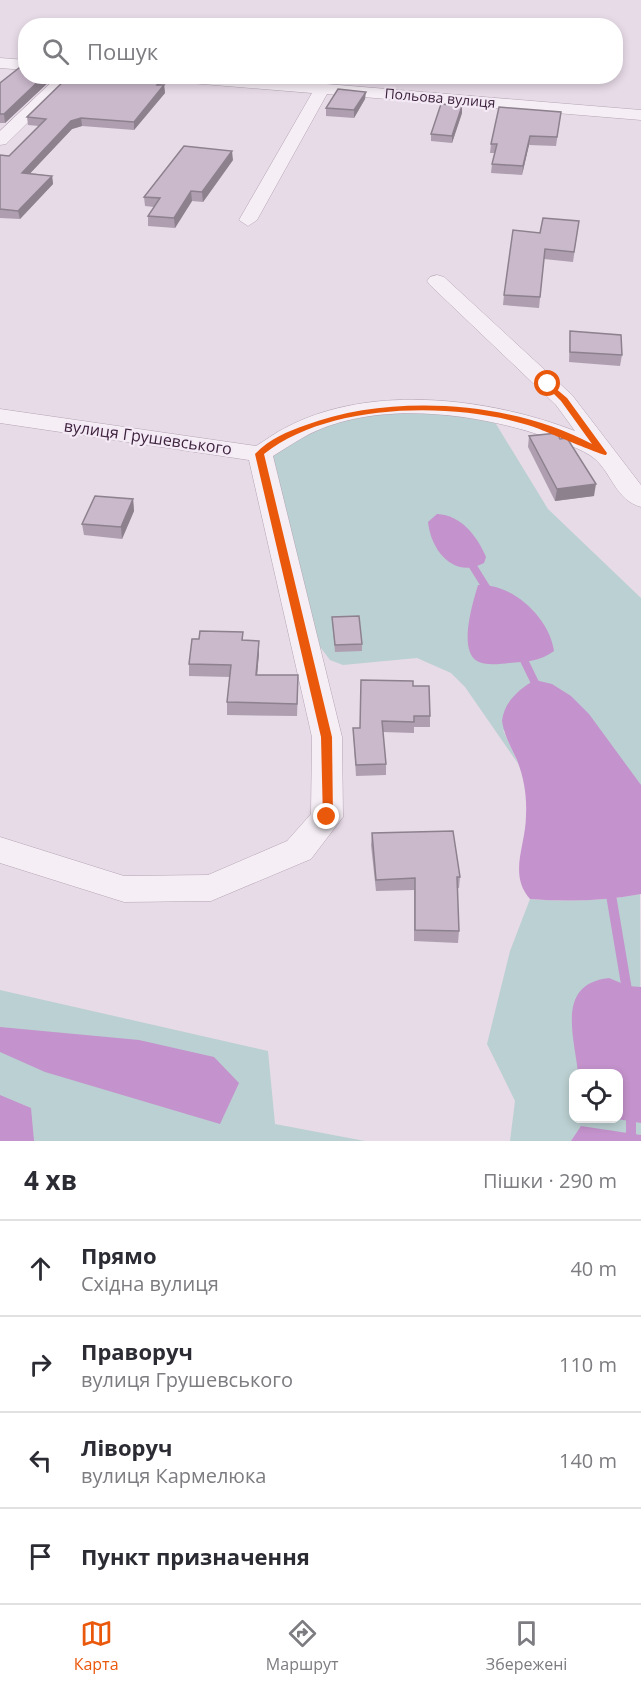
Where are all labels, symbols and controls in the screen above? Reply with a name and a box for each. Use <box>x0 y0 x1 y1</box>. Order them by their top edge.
search box <box>18 18 623 84</box>
icon: search <box>39 35 72 68</box>
text: Пошук <box>87 36 158 66</box>
street label: Польова вулиця <box>384 83 496 112</box>
route start <box>534 370 560 396</box>
street label: вулиця Грушевського <box>62 414 234 460</box>
route end <box>313 803 339 829</box>
map controls <box>569 1069 623 1123</box>
button: locate <box>569 1069 623 1123</box>
text: 4 хв <box>24 1162 77 1198</box>
text: Пішки · 290 m <box>483 1167 617 1194</box>
text: Прямо <box>81 1240 157 1270</box>
icon: ahead <box>24 1252 57 1285</box>
text: 40 m <box>570 1255 617 1282</box>
text: Східна вулиця <box>81 1270 219 1297</box>
text: Праворуч <box>81 1336 193 1366</box>
icon: right <box>24 1348 57 1381</box>
text: 110 m <box>559 1351 617 1378</box>
text: вулиця Грушевського <box>81 1366 293 1393</box>
text: Ліворуч <box>81 1432 172 1462</box>
icon: left <box>24 1444 57 1477</box>
text: 140 m <box>559 1447 617 1474</box>
text: вулиця Кармелюка <box>81 1462 266 1489</box>
icon: arrive <box>24 1540 57 1573</box>
text: Пункт призначення <box>81 1541 310 1571</box>
tab: Карта <box>74 1617 119 1675</box>
tab: Маршрут <box>266 1617 338 1675</box>
tab: Збережені <box>486 1617 567 1675</box>

